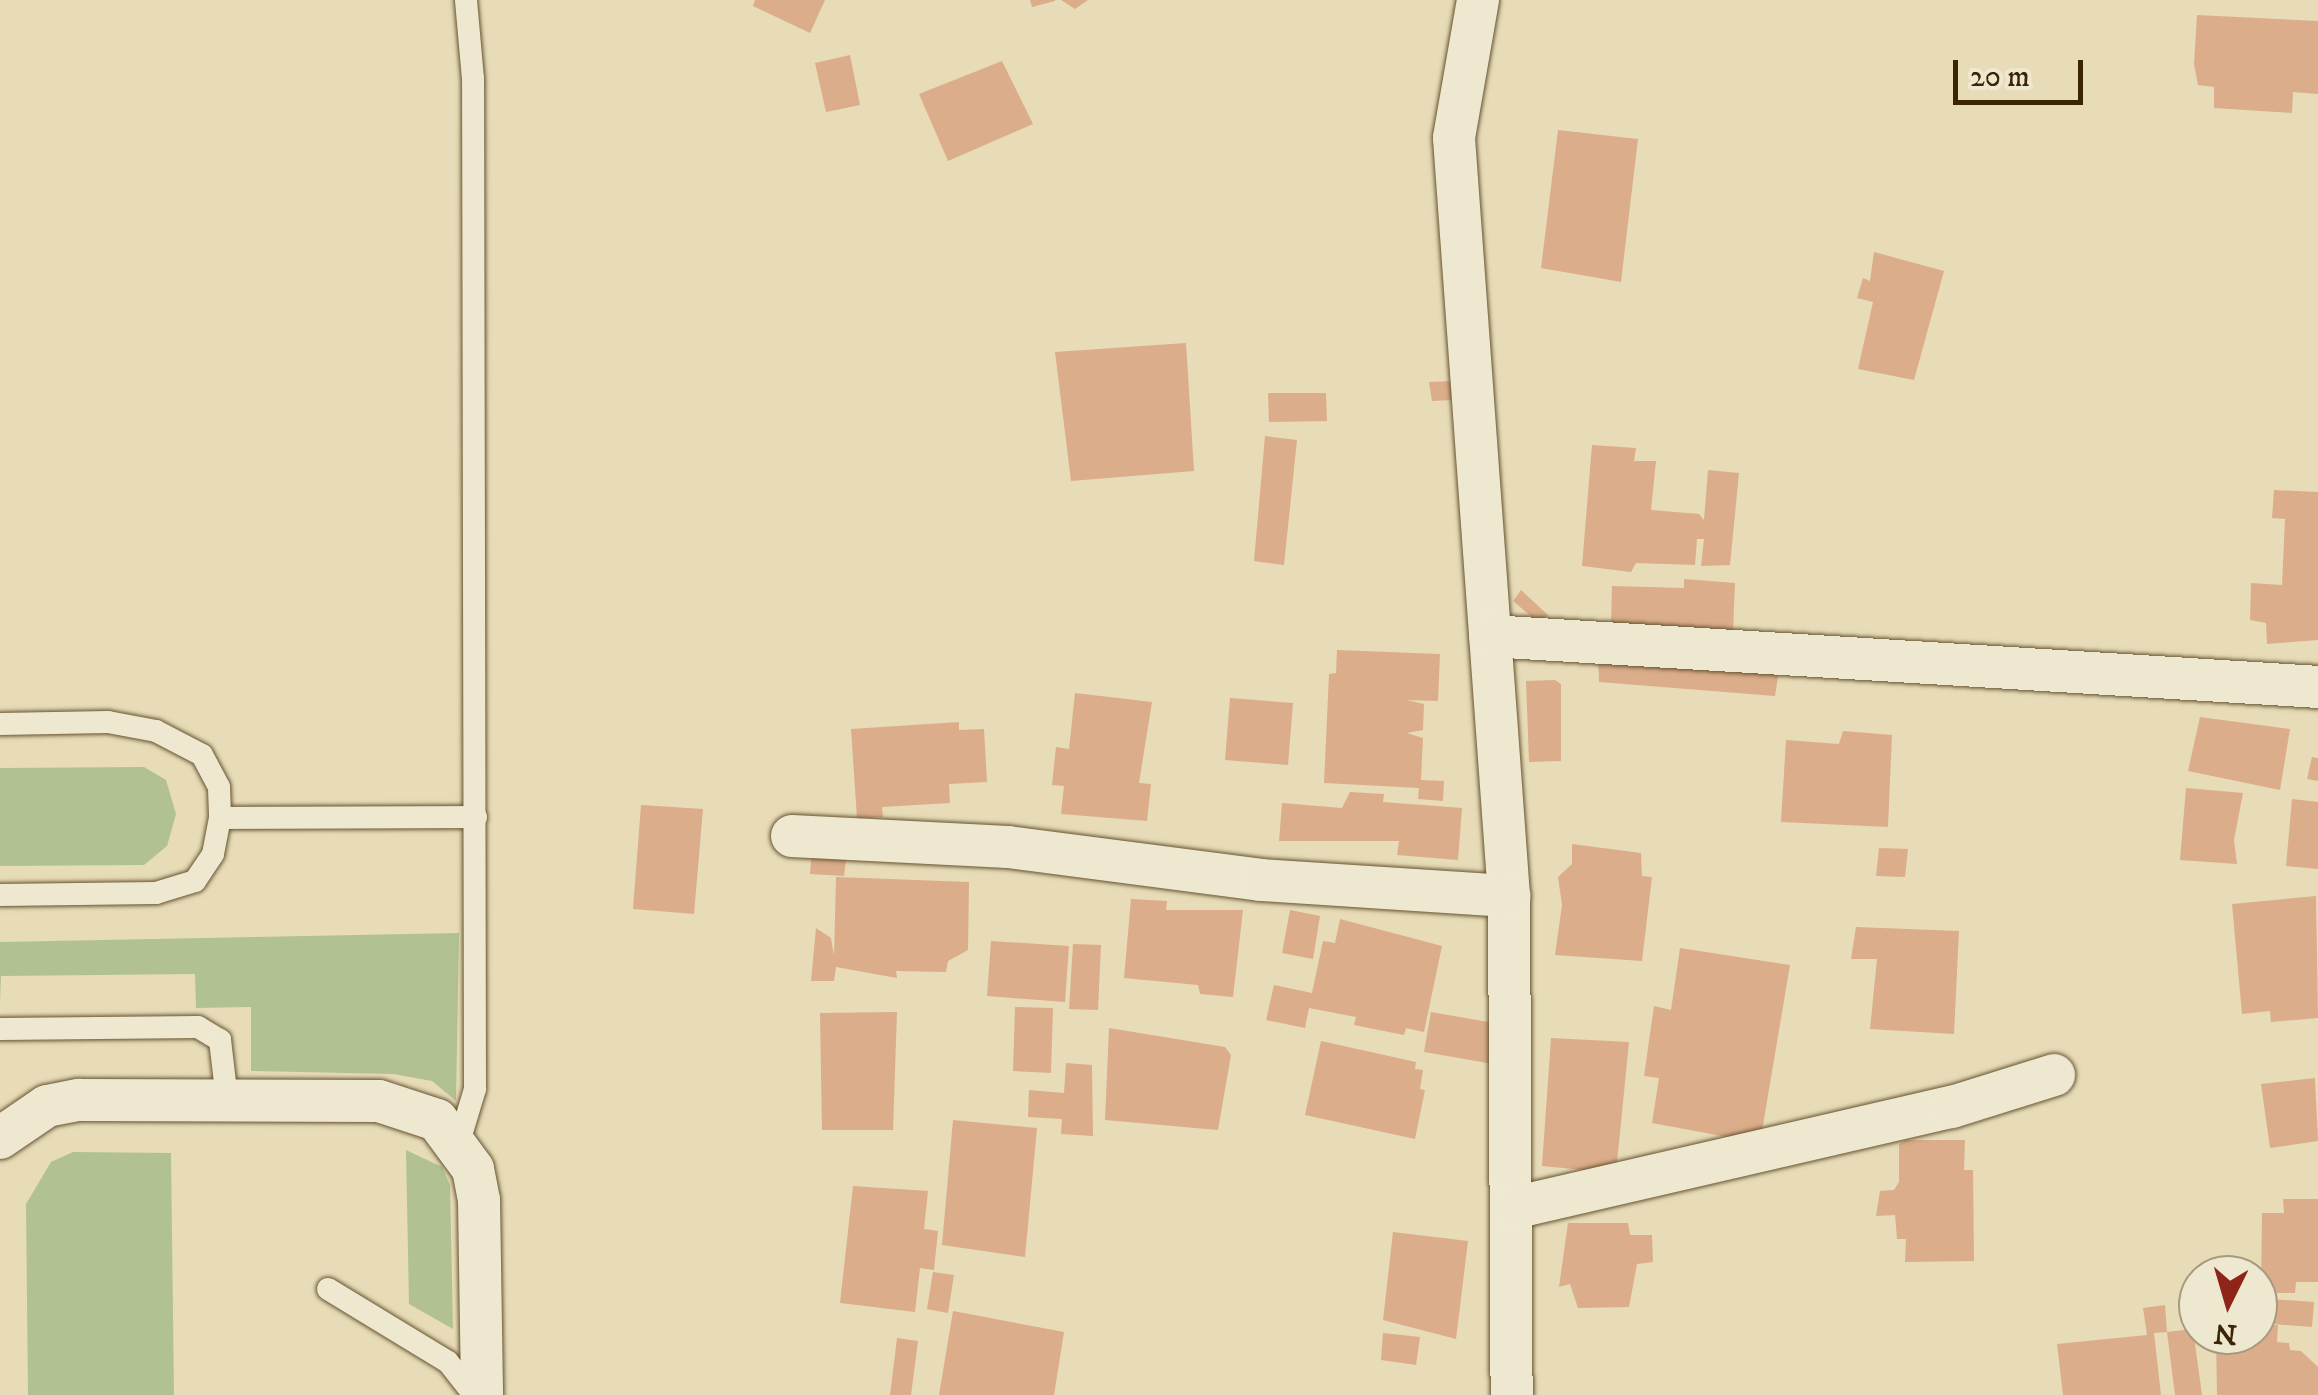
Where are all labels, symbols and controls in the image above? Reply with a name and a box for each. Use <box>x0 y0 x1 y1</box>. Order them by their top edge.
scale bar <box>1958 40 2088 102</box>
text: 20 m <box>1970 59 2030 96</box>
north arrow <box>2178 1255 2278 1355</box>
text: N <box>2213 1315 2238 1352</box>

